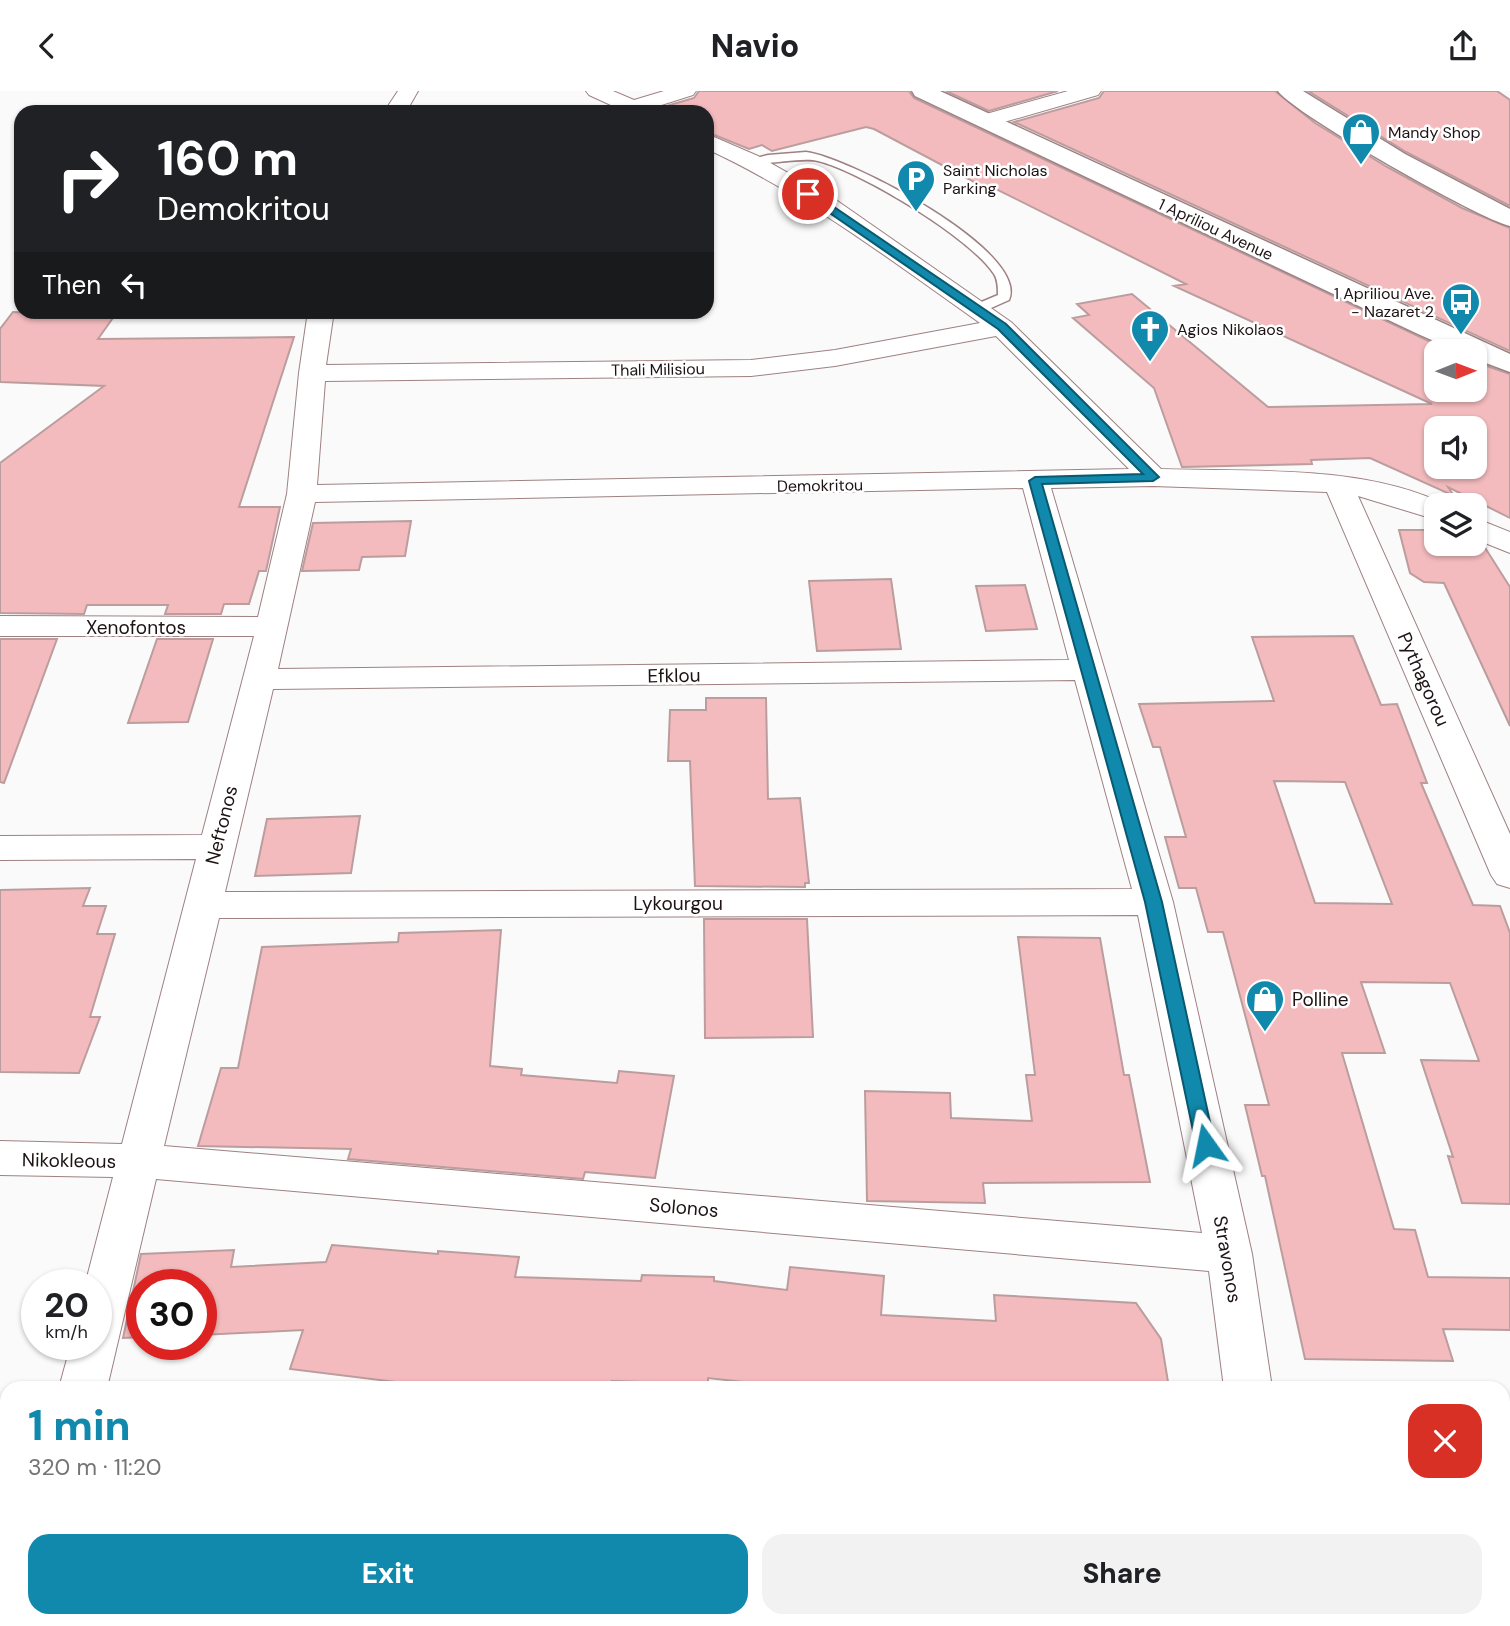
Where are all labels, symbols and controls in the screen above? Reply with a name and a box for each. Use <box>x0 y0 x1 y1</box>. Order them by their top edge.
text: Navio <box>711 25 799 67</box>
icon: back <box>28 27 66 65</box>
icon: share <box>1444 27 1482 65</box>
shop icon: Mandy Shop <box>1340 111 1382 166</box>
place label: Mandy Shop <box>1388 122 1481 143</box>
text: 160 m <box>157 126 298 190</box>
icon: right <box>42 133 133 224</box>
parking icon: Saint Nicholas Parking <box>895 158 937 213</box>
place label: Saint Nicholas Parking <box>943 160 1048 199</box>
pin <box>778 164 838 224</box>
icon: arrive <box>789 175 827 213</box>
text: Demokritou <box>157 188 330 230</box>
street label: 1 Apriliou Avenue <box>1155 194 1277 265</box>
icon: left <box>115 266 153 304</box>
text: Then <box>42 268 101 302</box>
bus stop icon: 1 Apriliou Ave. - Nazaret 2 <box>1440 281 1482 336</box>
place label: 1 Apriliou Ave. - Nazaret 2 <box>1334 283 1434 322</box>
church icon: Agios Nikolaos <box>1129 308 1171 363</box>
place label: Agios Nikolaos <box>1177 319 1284 340</box>
north arrow <box>1424 339 1488 403</box>
map controls <box>1424 339 1487 556</box>
street label: Thali Milisiou <box>611 358 705 381</box>
button: sound <box>1424 416 1487 479</box>
street label: Demokritou <box>777 474 863 497</box>
button: layers <box>1424 493 1487 556</box>
street label: Xenofontos <box>86 615 186 640</box>
street label: Pythagorou <box>1392 628 1455 730</box>
street label: Efklou <box>647 663 701 688</box>
street label: Neftonos <box>200 783 243 867</box>
street label: Lykourgou <box>633 891 723 916</box>
shop icon: Polline <box>1244 978 1286 1033</box>
place label: Polline <box>1292 987 1348 1012</box>
position arrow <box>1169 1108 1243 1182</box>
street label: Nikokleous <box>22 1147 116 1174</box>
street label: Solonos <box>648 1192 720 1223</box>
street label: Stravonos <box>1208 1214 1247 1305</box>
speed limit sign: 30 <box>126 1269 217 1360</box>
text: 20 <box>44 1282 89 1328</box>
text: km/h <box>45 1320 88 1344</box>
text: 1 min <box>28 1398 131 1453</box>
button: close <box>1408 1404 1482 1478</box>
text: 320 m · 11:20 <box>28 1452 162 1482</box>
button: Exit <box>28 1534 748 1614</box>
button: Share <box>762 1534 1482 1614</box>

